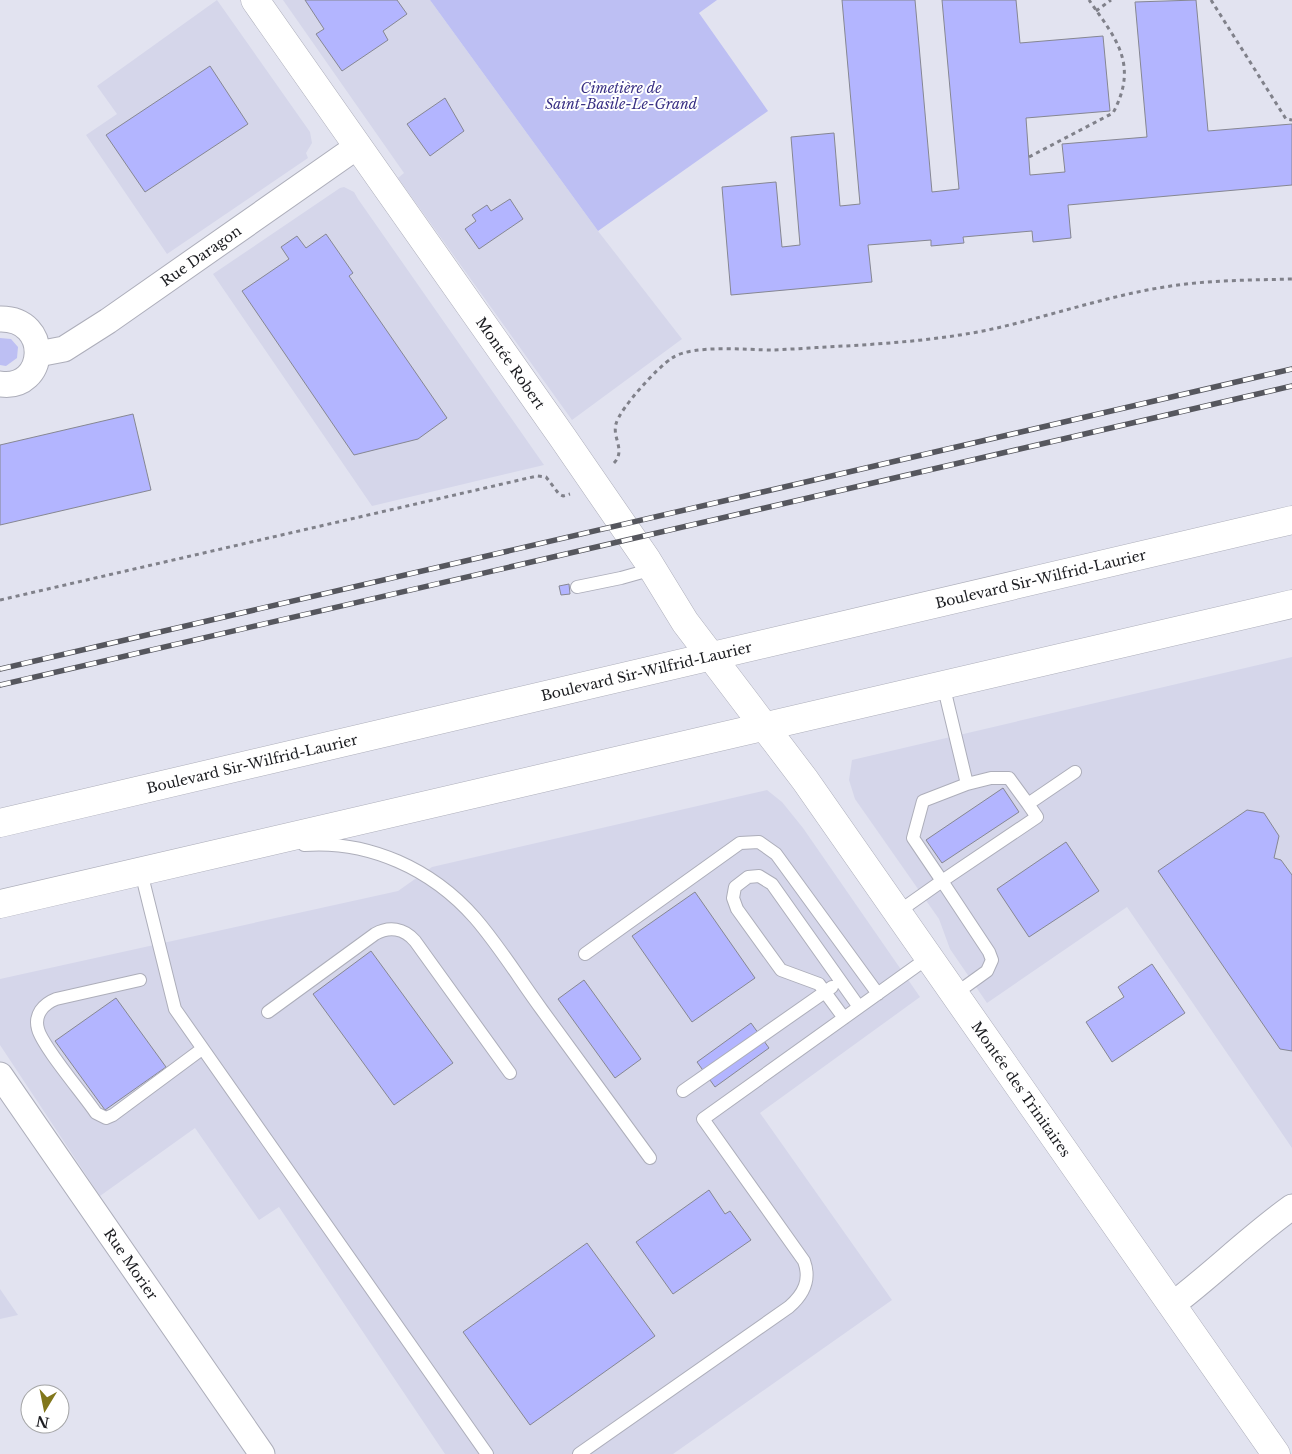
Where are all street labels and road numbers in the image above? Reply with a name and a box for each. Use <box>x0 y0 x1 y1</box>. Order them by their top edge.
street label: Rue Daragon <box>157 221 245 290</box>
street label: Montée Robert <box>472 314 549 413</box>
street label: Boulevard Sir-Wilfrid-Laurier <box>934 545 1148 612</box>
street label: Boulevard Sir-Wilfrid-Laurier <box>539 638 754 705</box>
street label: Boulevard Sir-Wilfrid-Laurier <box>145 730 360 797</box>
street label: Montée des Trinitaires <box>968 1018 1075 1161</box>
street label: Rue Morier <box>100 1225 162 1304</box>

